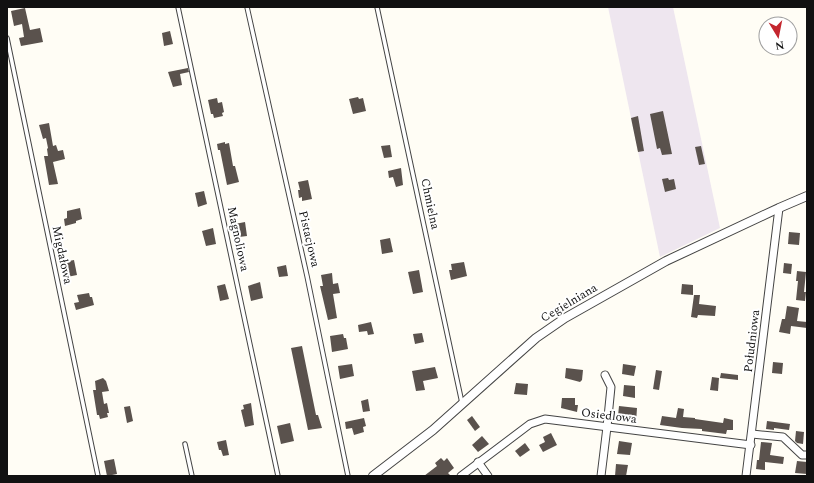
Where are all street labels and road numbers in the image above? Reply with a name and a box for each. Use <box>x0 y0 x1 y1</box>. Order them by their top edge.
street label: Chmielna <box>415 177 445 231</box>
street label: Magnoliowa <box>222 205 254 273</box>
street label: Pistacjowa <box>293 209 325 269</box>
street label: Migdałowa <box>47 224 77 286</box>
street label: Cegielniana <box>537 278 601 327</box>
street label: Południowa <box>739 308 765 373</box>
street label: Osiedlowa <box>580 403 638 429</box>

